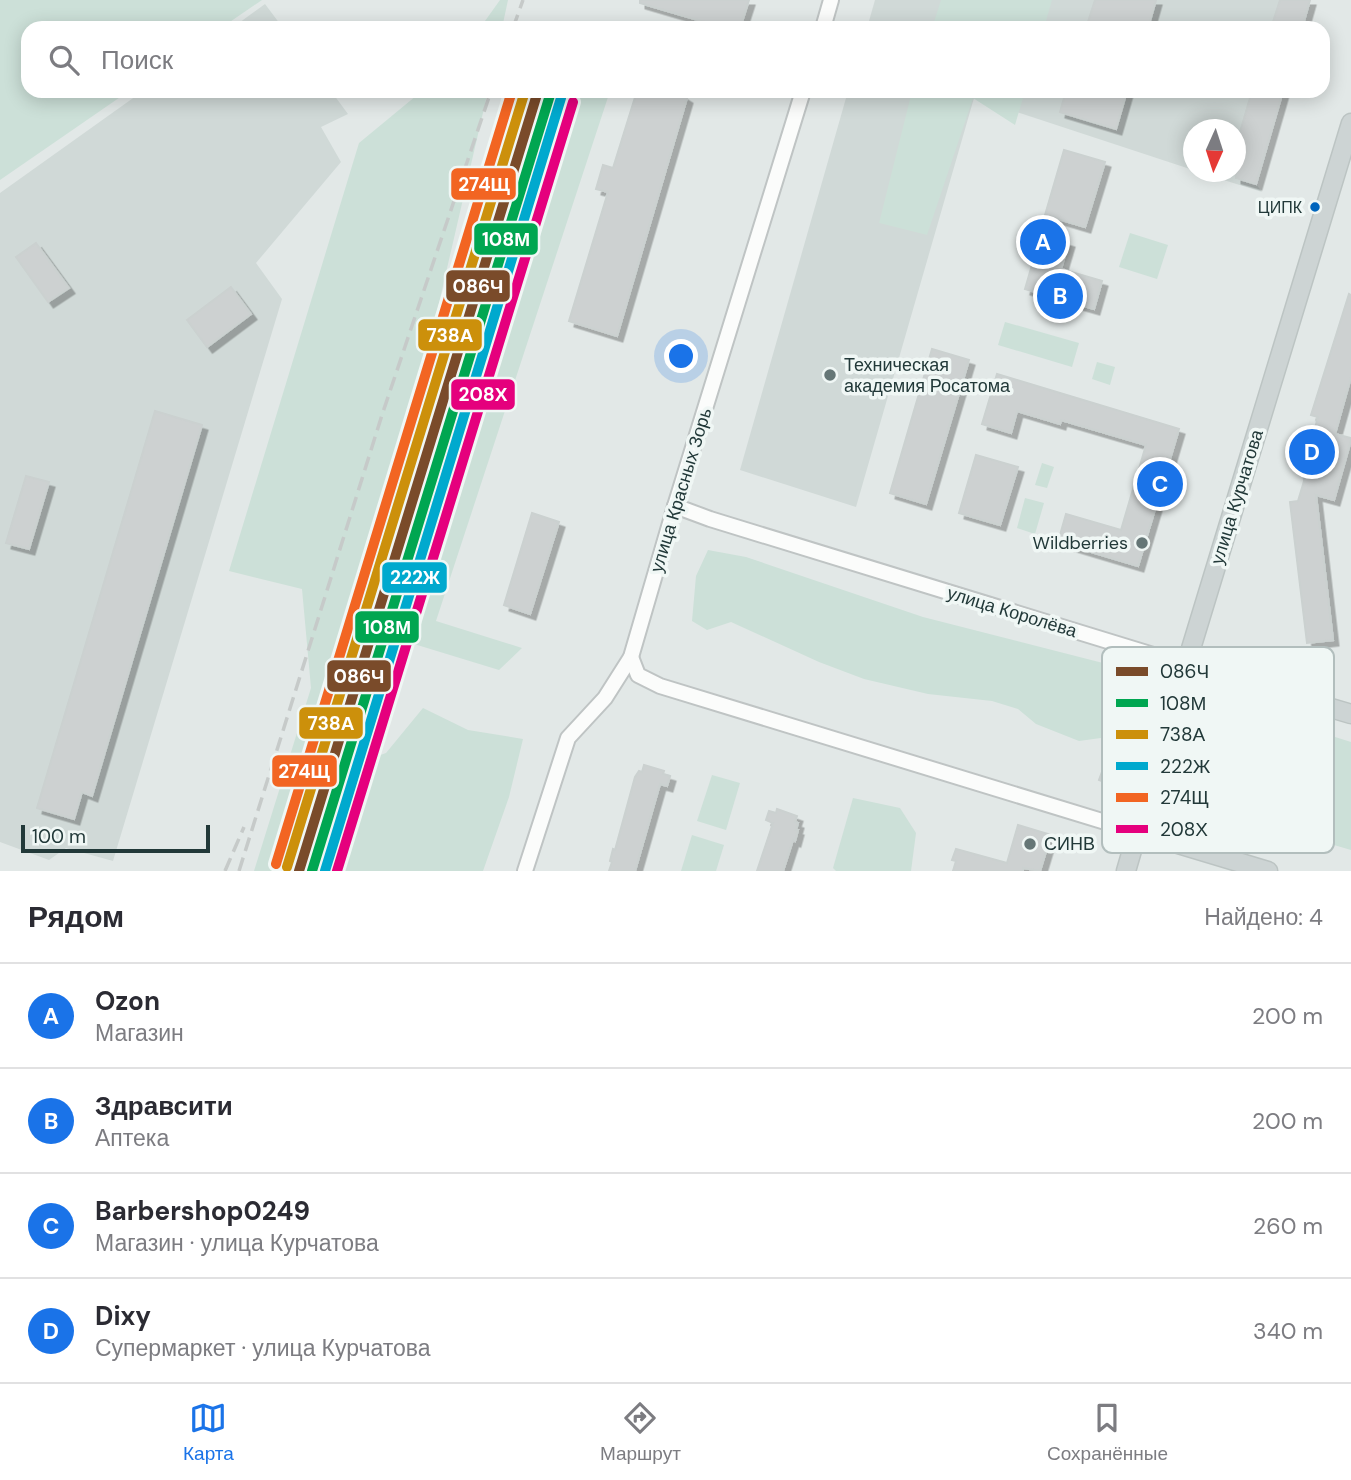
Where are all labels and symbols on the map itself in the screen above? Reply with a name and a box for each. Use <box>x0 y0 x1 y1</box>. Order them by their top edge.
north arrow <box>1183 119 1246 182</box>
line badge: 274Щ <box>450 167 517 201</box>
text: 274Щ <box>458 172 510 197</box>
place label: ЦИПК <box>1258 197 1303 218</box>
marker: ЦИПК <box>1308 200 1322 214</box>
pin: A <box>1020 216 1066 268</box>
line badge: 108М <box>473 222 539 256</box>
text: 108М <box>482 227 530 252</box>
line badge: 086Ч <box>445 269 511 303</box>
pin: B <box>1037 270 1083 322</box>
text: 086Ч <box>453 274 503 299</box>
line badge: 738А <box>417 318 483 352</box>
text: 738А <box>426 323 474 348</box>
your location <box>664 339 698 373</box>
place label: Техническая академия Росатома <box>844 353 1011 398</box>
marker: Техническая академия Росатома <box>822 367 838 383</box>
line badge: 208Х <box>450 378 516 411</box>
text: 208Х <box>459 382 508 407</box>
street label: улица Красных Зорь <box>645 405 717 575</box>
street label: улица Курчатова <box>1205 426 1269 567</box>
pin: D <box>1289 426 1335 478</box>
pin: C <box>1137 458 1183 510</box>
place label: Wildberries <box>1033 531 1128 555</box>
marker: Wildberries <box>1134 535 1150 551</box>
line badge: 222Ж <box>381 561 448 594</box>
text: 222Ж <box>390 565 441 590</box>
street label: улица Королёва <box>944 581 1081 643</box>
line badge: 108М <box>354 610 420 644</box>
text: 108М <box>363 615 411 640</box>
legend <box>1102 647 1334 853</box>
line badge: 086Ч <box>326 659 392 693</box>
text: 086Ч <box>1160 659 1209 684</box>
text: 086Ч <box>334 664 384 689</box>
text: 108М <box>1160 691 1206 716</box>
line badge: 738А <box>298 706 364 740</box>
text: 738А <box>307 711 355 736</box>
text: 738А <box>1160 722 1205 747</box>
line badge: 274Щ <box>271 754 338 788</box>
text: 222Ж <box>1160 754 1211 779</box>
text: 274Щ <box>278 759 330 784</box>
text: 274Щ <box>1160 785 1209 810</box>
text: 208Х <box>1160 817 1208 842</box>
scale bar <box>21 822 210 854</box>
place label: СИНВ <box>1044 832 1095 856</box>
marker: СИНВ <box>1022 836 1038 852</box>

